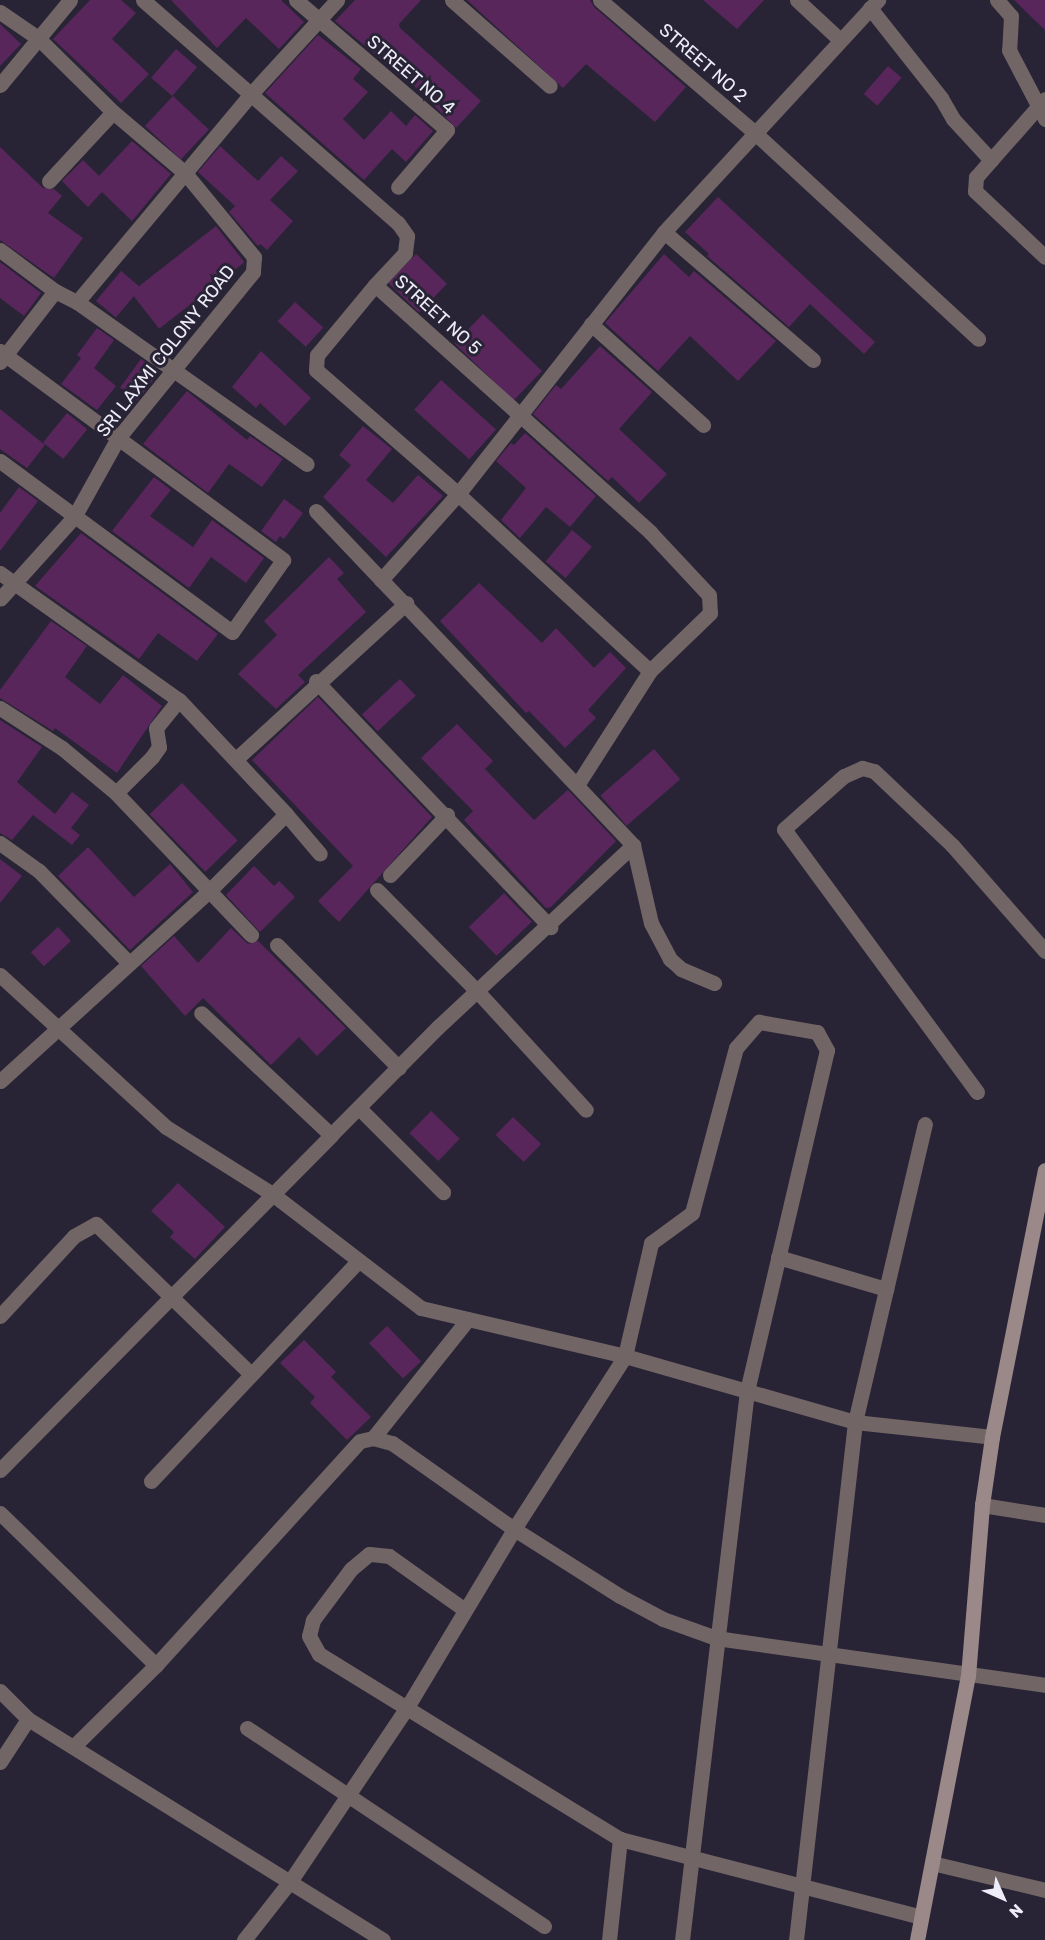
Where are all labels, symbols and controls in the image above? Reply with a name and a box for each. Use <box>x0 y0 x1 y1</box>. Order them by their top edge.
street label: STREET NO 2 <box>655 19 751 107</box>
street label: STREET NO 4 <box>362 31 460 119</box>
street label: SRI LAXMI COLONY ROAD <box>92 261 240 441</box>
street label: STREET NO 5 <box>390 270 486 360</box>
north arrow <box>973 1868 1033 1928</box>
text: N <box>1005 1900 1027 1922</box>

